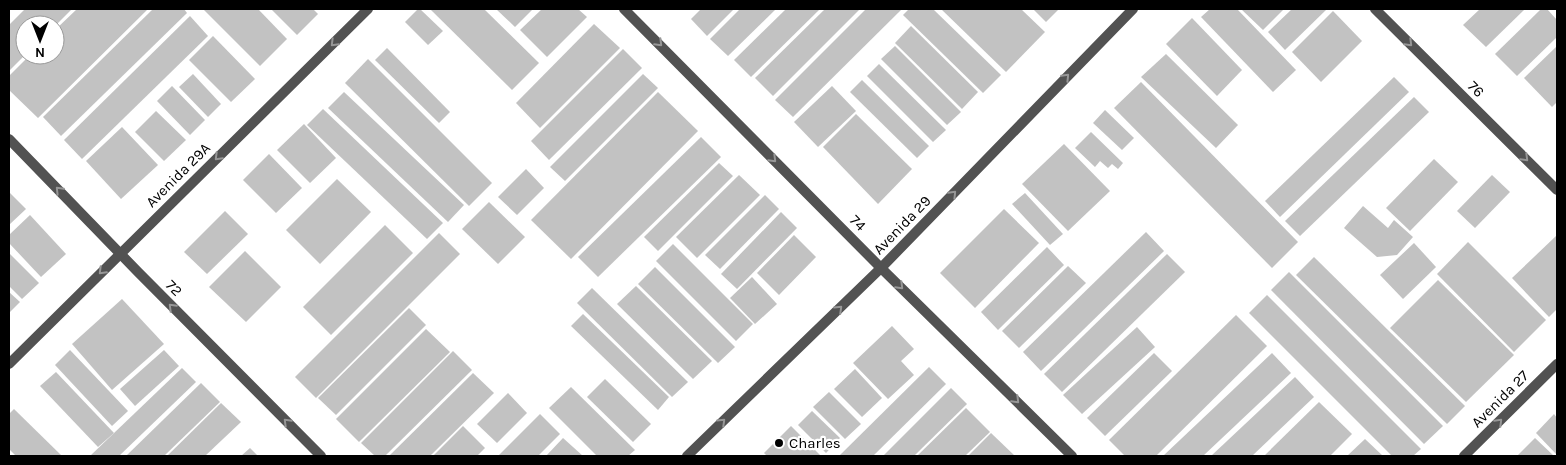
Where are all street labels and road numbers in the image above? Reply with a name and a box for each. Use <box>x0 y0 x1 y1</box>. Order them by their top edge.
street label: 76 <box>1464 77 1488 101</box>
street label: Avenida 29A <box>142 139 214 211</box>
street label: Avenida 29 <box>869 192 935 258</box>
street label: 74 <box>846 211 870 235</box>
street label: 72 <box>162 276 186 300</box>
street label: Avenida 27 <box>1468 367 1532 431</box>

